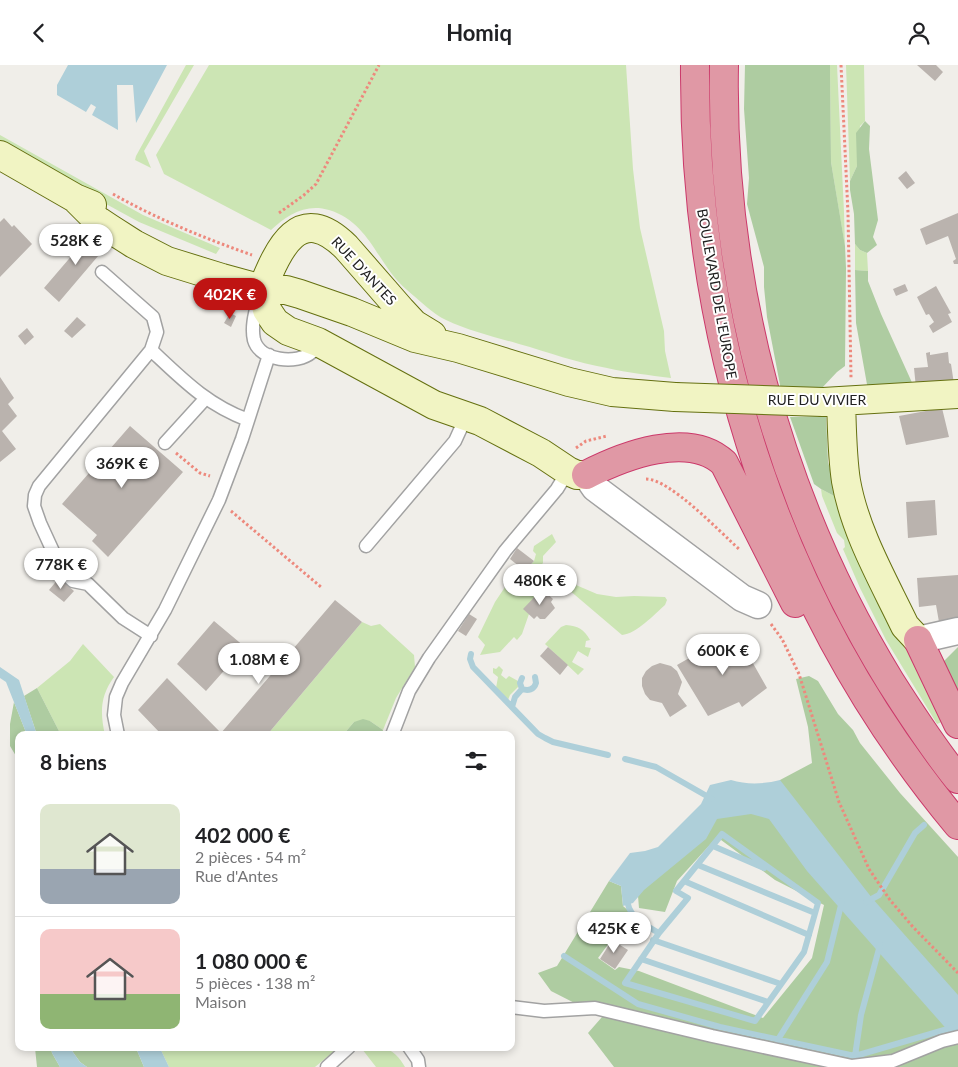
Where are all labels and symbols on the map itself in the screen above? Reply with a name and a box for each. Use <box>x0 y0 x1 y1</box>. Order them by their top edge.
street label: BOULEVARD DE L'EUROPE <box>694 207 741 380</box>
pin: 528K € <box>35 223 117 266</box>
street label: RUE D'ANTES <box>328 233 400 308</box>
pin: 402K € <box>189 277 271 320</box>
street label: RUE DU VIVIER <box>768 391 866 408</box>
pin: 369K € <box>81 447 163 489</box>
pin: 778K € <box>20 547 102 590</box>
pin: 480K € <box>499 563 581 606</box>
pin: 600K € <box>682 633 764 676</box>
pin: 1.08M € <box>213 643 305 685</box>
pin: 425K € <box>573 911 655 954</box>

